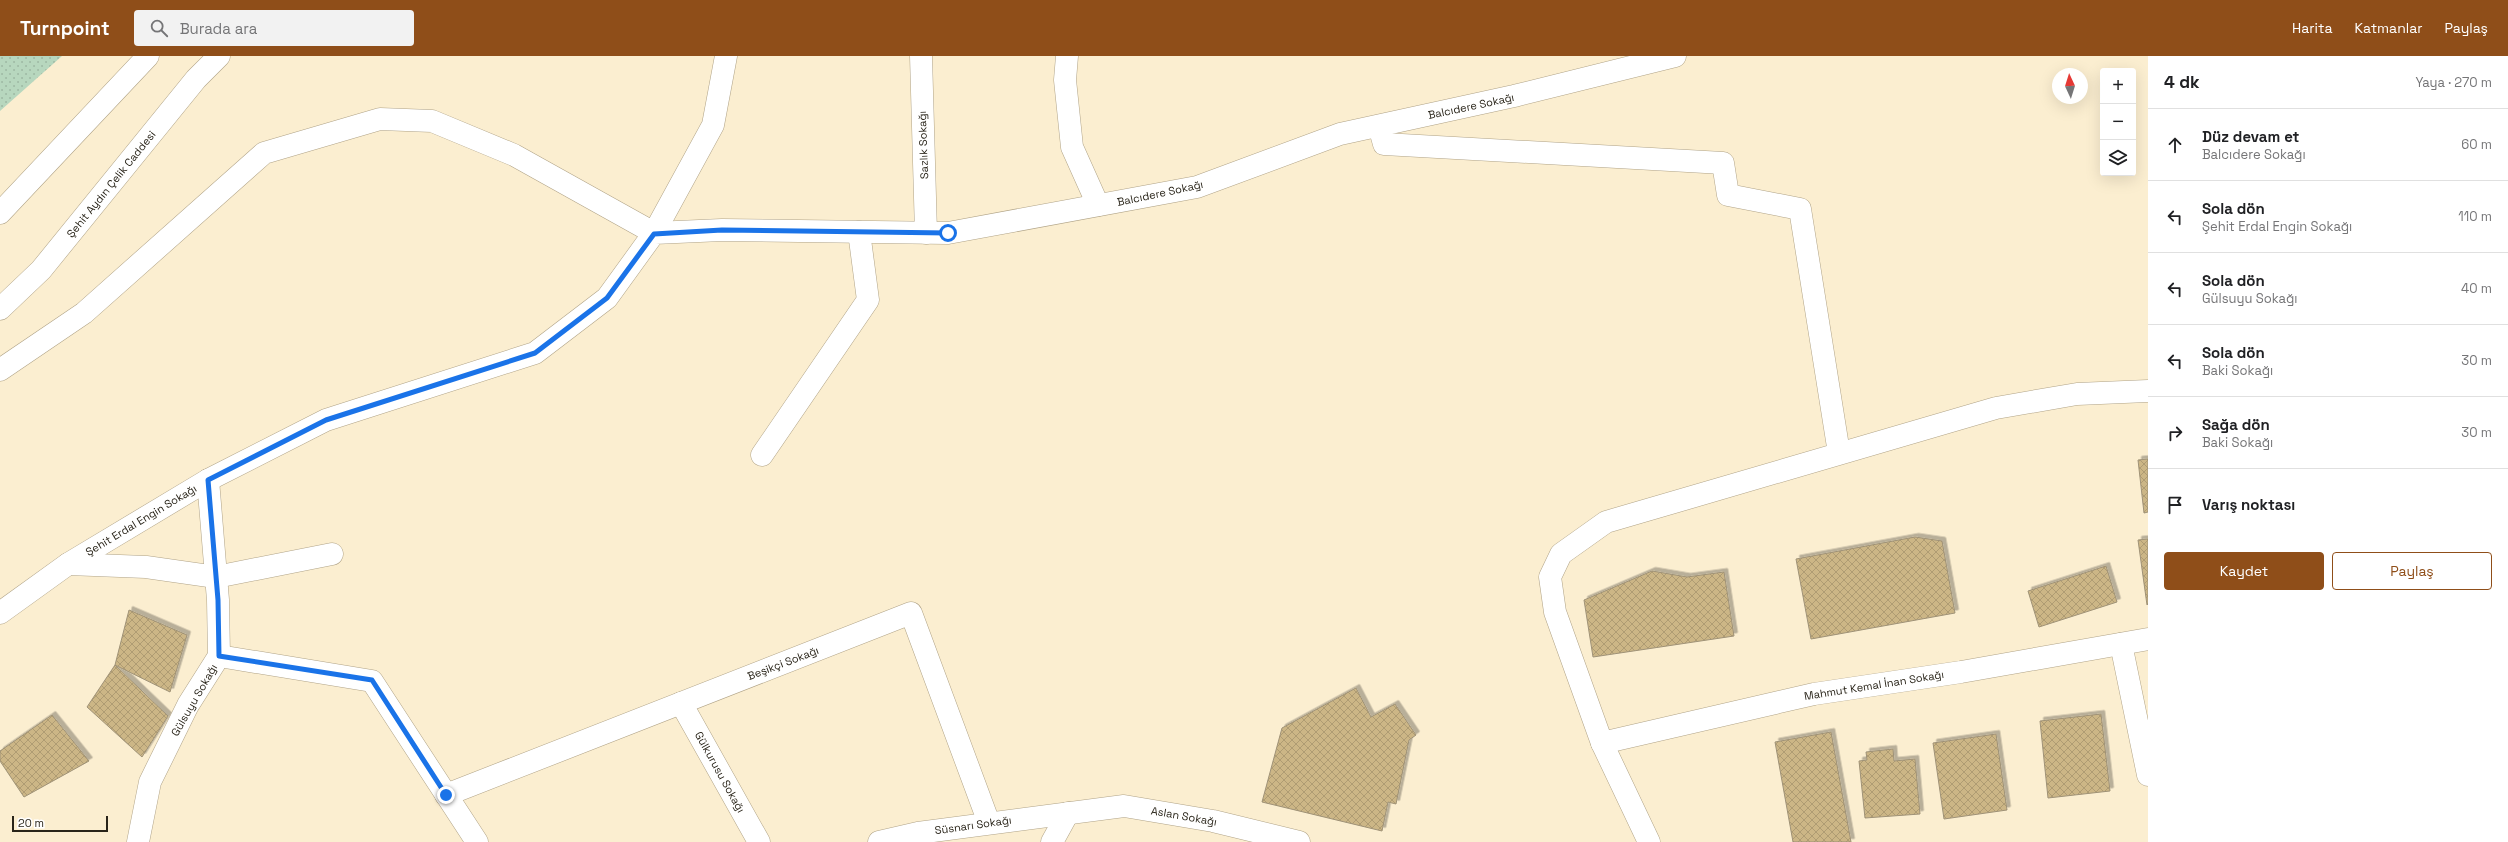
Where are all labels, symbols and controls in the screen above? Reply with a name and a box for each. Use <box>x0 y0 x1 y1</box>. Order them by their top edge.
search box <box>134 10 414 46</box>
text: Turnpoint <box>20 16 110 41</box>
icon: search <box>148 17 170 39</box>
text: Burada ara <box>180 19 257 38</box>
text: Harita <box>2292 19 2332 37</box>
text: Katmanlar <box>2354 19 2423 37</box>
text: Paylaş <box>2445 19 2488 37</box>
north arrow <box>2052 68 2088 104</box>
map controls <box>2100 68 2136 176</box>
button: + <box>2100 68 2136 104</box>
text: 4 dk <box>2164 71 2200 93</box>
text: Yaya · 270 m <box>2415 74 2492 91</box>
street label: Balcıdere Sokağı <box>1427 90 1515 122</box>
button: − <box>2100 104 2136 140</box>
street label: Sazlık Sokağı <box>915 111 931 179</box>
street label: Şehit Aydın Çelik Caddesi <box>64 127 159 240</box>
text: Düz devam et <box>2202 127 2299 146</box>
icon: ahead <box>2164 134 2186 156</box>
text: 60 m <box>2461 136 2492 153</box>
button: layers <box>2100 140 2136 176</box>
text: Balcıdere Sokağı <box>2202 146 2306 163</box>
street label: Balcıdere Sokağı <box>1116 177 1204 209</box>
text: Sola dön <box>2202 199 2265 218</box>
icon: left <box>2164 206 2186 228</box>
text: 110 m <box>2458 208 2492 225</box>
text: Şehit Erdal Engin Sokağı <box>2202 218 2352 235</box>
route start <box>939 224 957 242</box>
text: Sola dön <box>2202 271 2265 290</box>
icon: left <box>2164 278 2186 300</box>
text: 40 m <box>2461 280 2492 297</box>
text: Gülsuyu Sokağı <box>2202 290 2297 307</box>
text: Sola dön <box>2202 343 2265 362</box>
icon: left <box>2164 350 2186 372</box>
text: 30 m <box>2461 352 2492 369</box>
text: Baki Sokağı <box>2202 362 2273 379</box>
text: Sağa dön <box>2202 415 2270 434</box>
icon: right <box>2164 422 2186 444</box>
text: 30 m <box>2461 424 2492 441</box>
text: Baki Sokağı <box>2202 434 2273 451</box>
street label: Şehit Erdal Engin Sokağı <box>83 481 199 559</box>
icon: arrive <box>2164 494 2186 516</box>
text: Varış noktası <box>2202 495 2295 514</box>
button: Kaydet <box>2164 552 2324 590</box>
button: Paylaş <box>2332 552 2492 590</box>
street label: Beşikçi Sokağı <box>745 643 821 683</box>
street label: Gülsuyu Sokağı <box>168 662 220 738</box>
street label: Mahmut Kemal İnan Sokağı <box>1803 667 1945 703</box>
street label: Gülkurusu Sokağı <box>692 729 748 815</box>
route end <box>437 786 455 804</box>
street label: Aslan Sokağı <box>1150 803 1218 829</box>
street label: Süsnarı Sokağı <box>934 813 1012 837</box>
scale bar <box>12 814 108 833</box>
text: 20 m <box>18 816 44 830</box>

